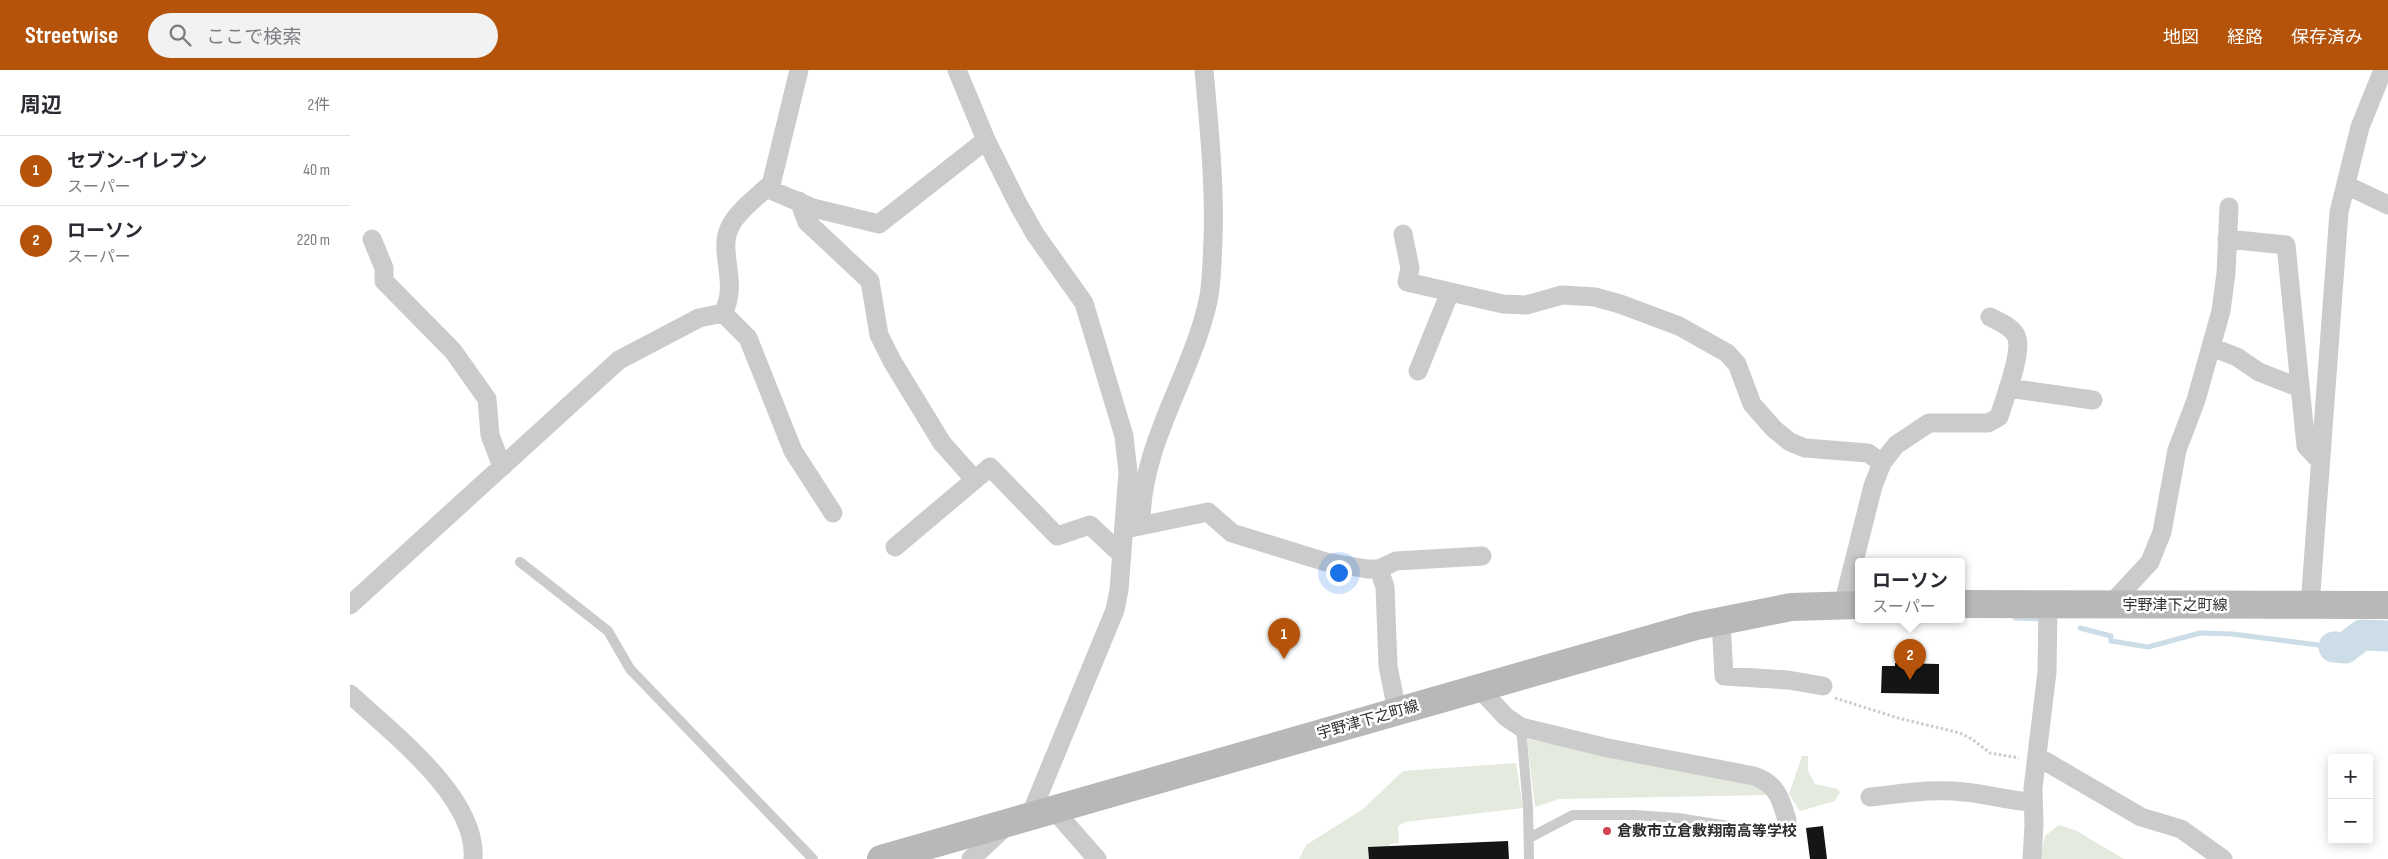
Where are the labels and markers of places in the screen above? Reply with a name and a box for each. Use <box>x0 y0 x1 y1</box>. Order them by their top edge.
pin: 1 <box>1268 618 1300 659</box>
pin: 2 <box>1894 639 1926 680</box>
place label: 倉敷市立倉敷翔南高等学校 <box>1617 822 1797 841</box>
marker: 倉敷市立倉敷翔南高等学校 <box>1601 825 1613 837</box>

